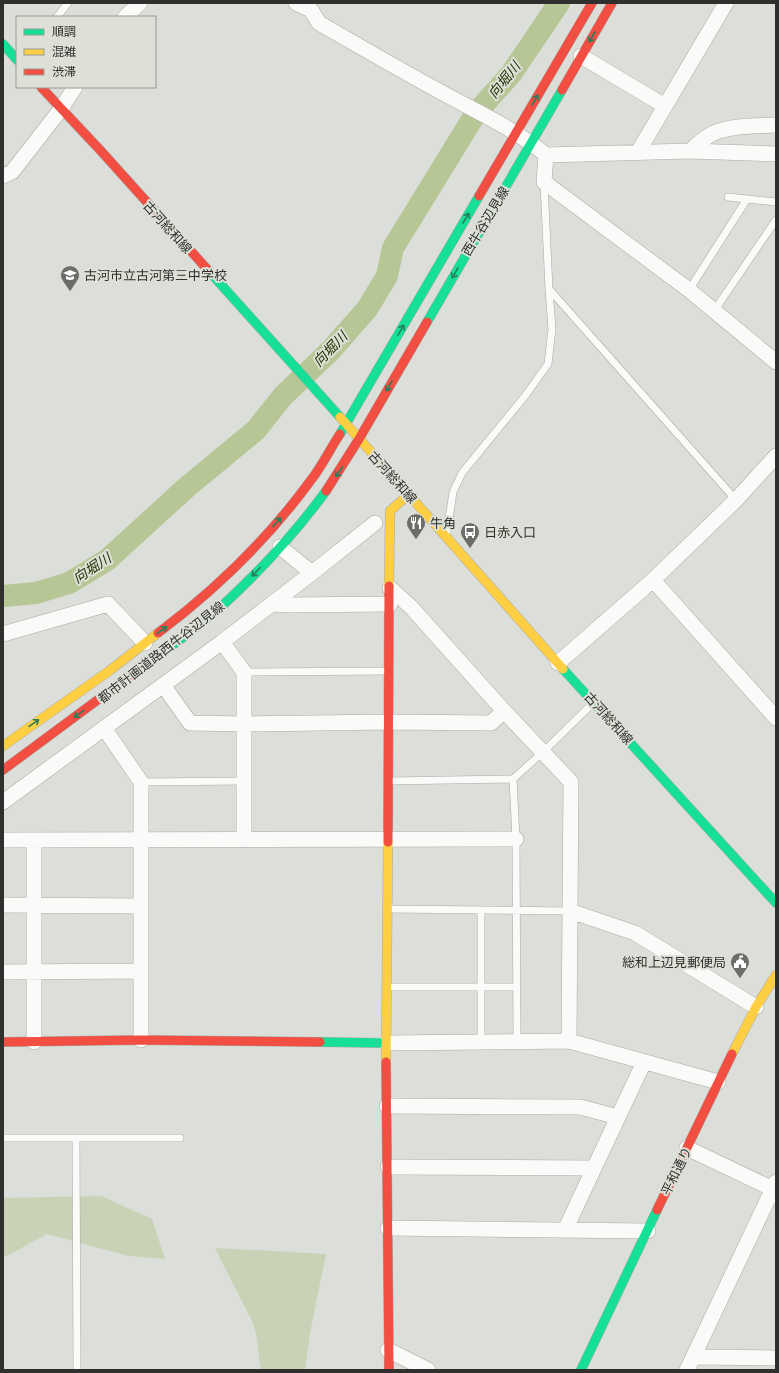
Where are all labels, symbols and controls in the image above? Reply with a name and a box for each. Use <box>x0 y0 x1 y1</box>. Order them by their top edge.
legend <box>16 16 156 88</box>
text: 順調 <box>52 25 76 38</box>
one-way arrow <box>588 31 596 43</box>
text: 混雑 <box>52 45 76 58</box>
water label: 向堀川 <box>485 57 525 101</box>
text: 渋滞 <box>52 65 76 78</box>
one-way arrow <box>532 94 540 106</box>
street label: 西牛谷辺見線 <box>459 184 511 258</box>
street label: 古河総和線 <box>141 198 195 256</box>
one-way arrow <box>463 212 471 224</box>
school or university icon: 古河市立古河第三中学校 <box>59 264 81 292</box>
one-way arrow <box>450 267 458 279</box>
place label: 古河市立古河第三中学校 <box>84 268 227 282</box>
one-way arrow <box>398 324 405 336</box>
water label: 向堀川 <box>310 327 352 370</box>
one-way arrow <box>385 380 393 392</box>
street label: 古河総和線 <box>366 448 420 506</box>
one-way arrow <box>335 466 343 477</box>
restaurant icon: 牛角 <box>405 512 427 540</box>
place label: 牛角 <box>430 516 456 530</box>
one-way arrow <box>272 517 282 527</box>
bus stop icon: 日赤入口 <box>459 521 481 549</box>
place label: 日赤入口 <box>484 525 536 539</box>
water label: 向堀川 <box>70 549 116 586</box>
one-way arrow <box>251 567 261 577</box>
street label: 都市計画道路西牛谷辺見線 <box>95 598 227 706</box>
one-way arrow <box>157 626 168 634</box>
street label: 古河総和線 <box>582 689 636 747</box>
one-way arrow <box>73 710 84 719</box>
one-way arrow <box>29 719 40 727</box>
public building icon: 総和上辺見郵便局 <box>729 951 751 979</box>
place label: 総和上辺見郵便局 <box>622 955 726 969</box>
street label: 平和通り <box>658 1145 694 1197</box>

